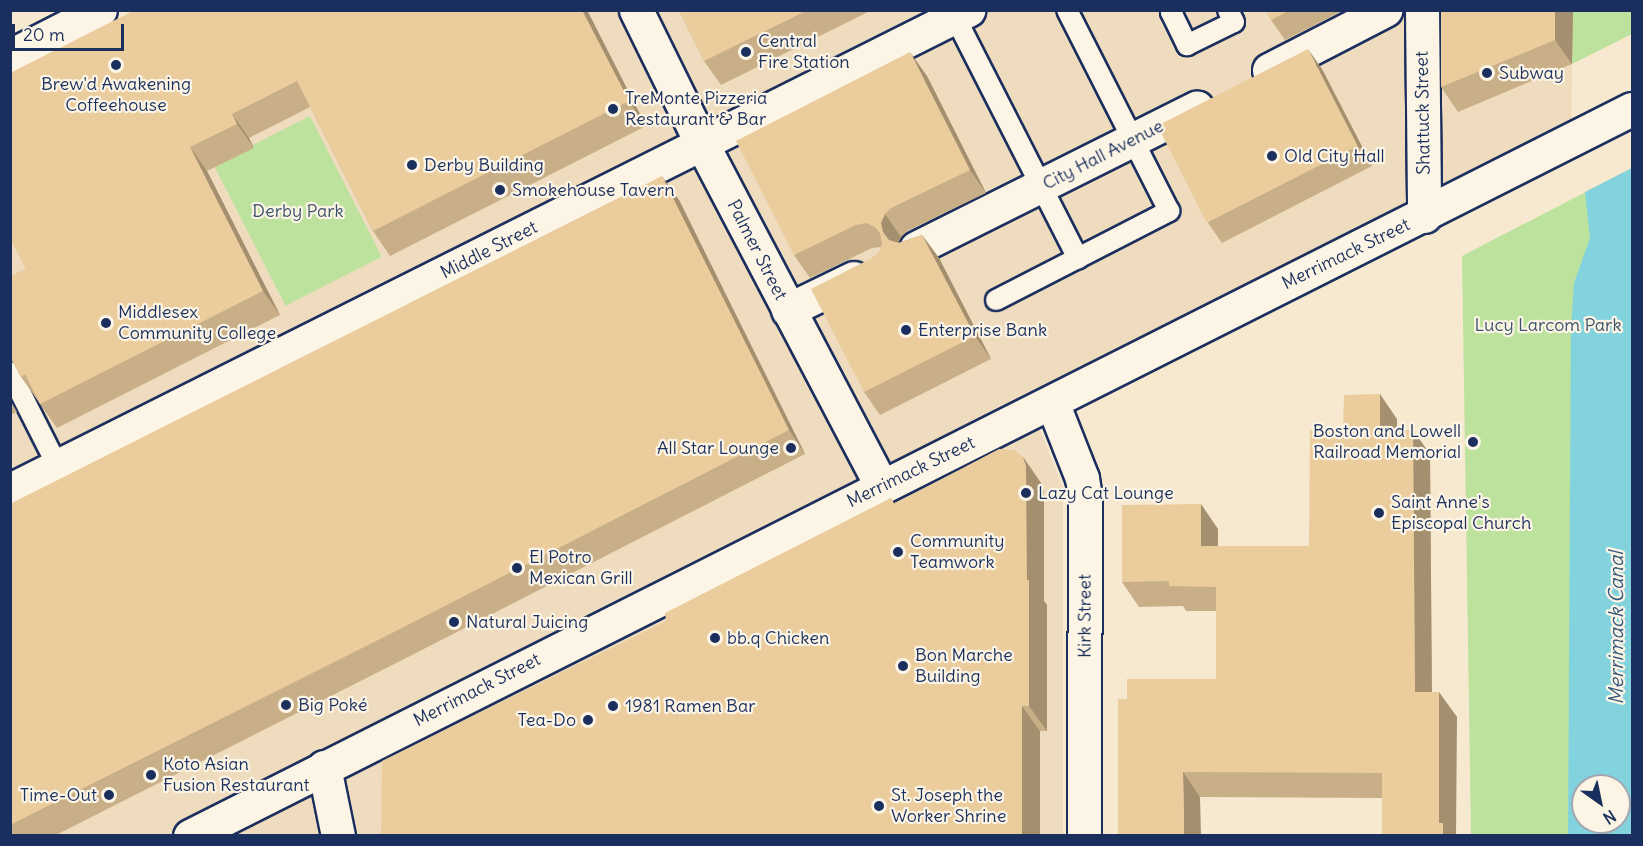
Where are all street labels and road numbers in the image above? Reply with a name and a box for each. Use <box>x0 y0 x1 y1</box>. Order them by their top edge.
street label: Shattuck Street <box>1411 51 1435 175</box>
street label: City Hall Avenue <box>1039 115 1167 195</box>
street label: Palmer Street <box>722 196 792 304</box>
street label: Merrimack Street <box>1279 214 1413 294</box>
street label: Middle Street <box>437 216 541 284</box>
street label: Merrimack Street <box>844 432 978 512</box>
street label: Kirk Street <box>1074 574 1096 658</box>
street label: Merrimack Street <box>410 649 544 731</box>

